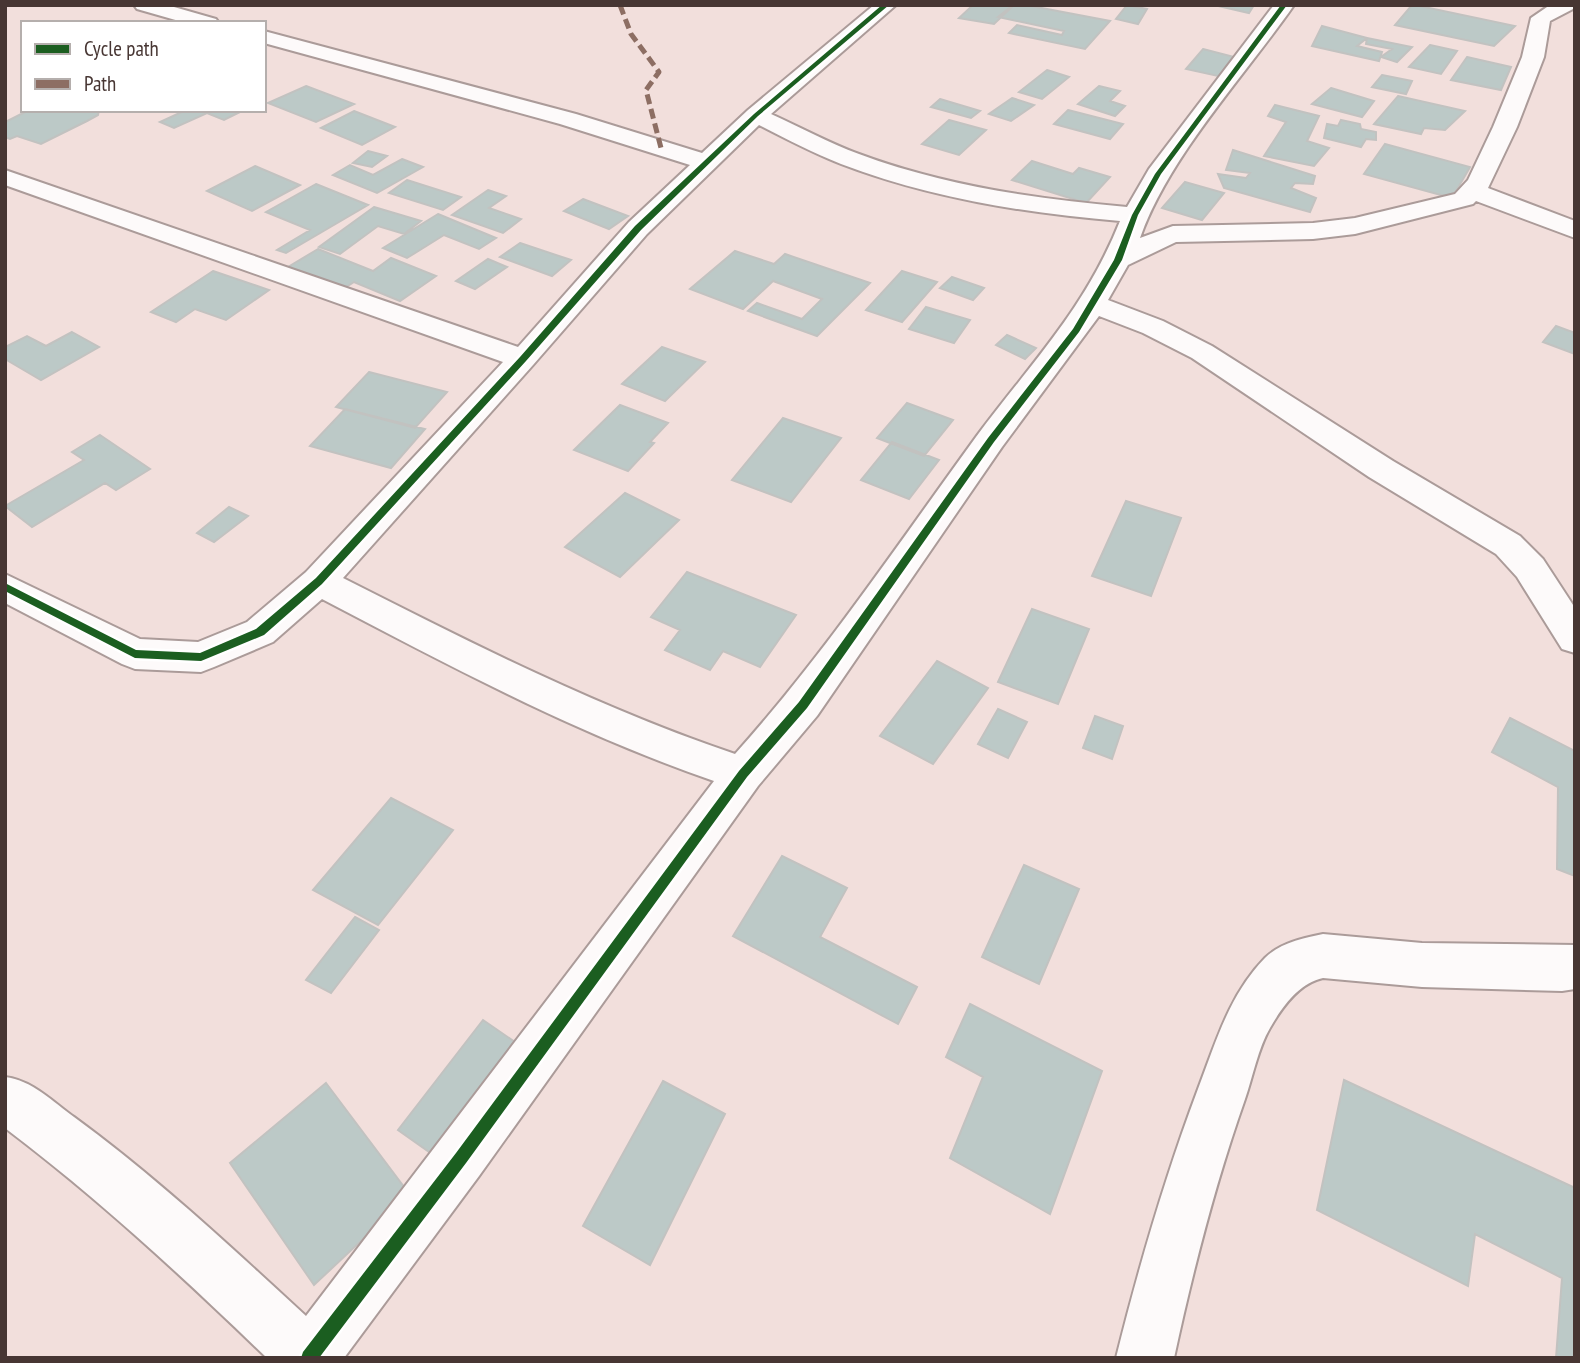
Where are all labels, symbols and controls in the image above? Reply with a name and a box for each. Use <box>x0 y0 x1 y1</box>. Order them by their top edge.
legend <box>21 21 266 112</box>
text: Cycle path <box>84 35 159 62</box>
text: Path <box>84 70 116 97</box>

